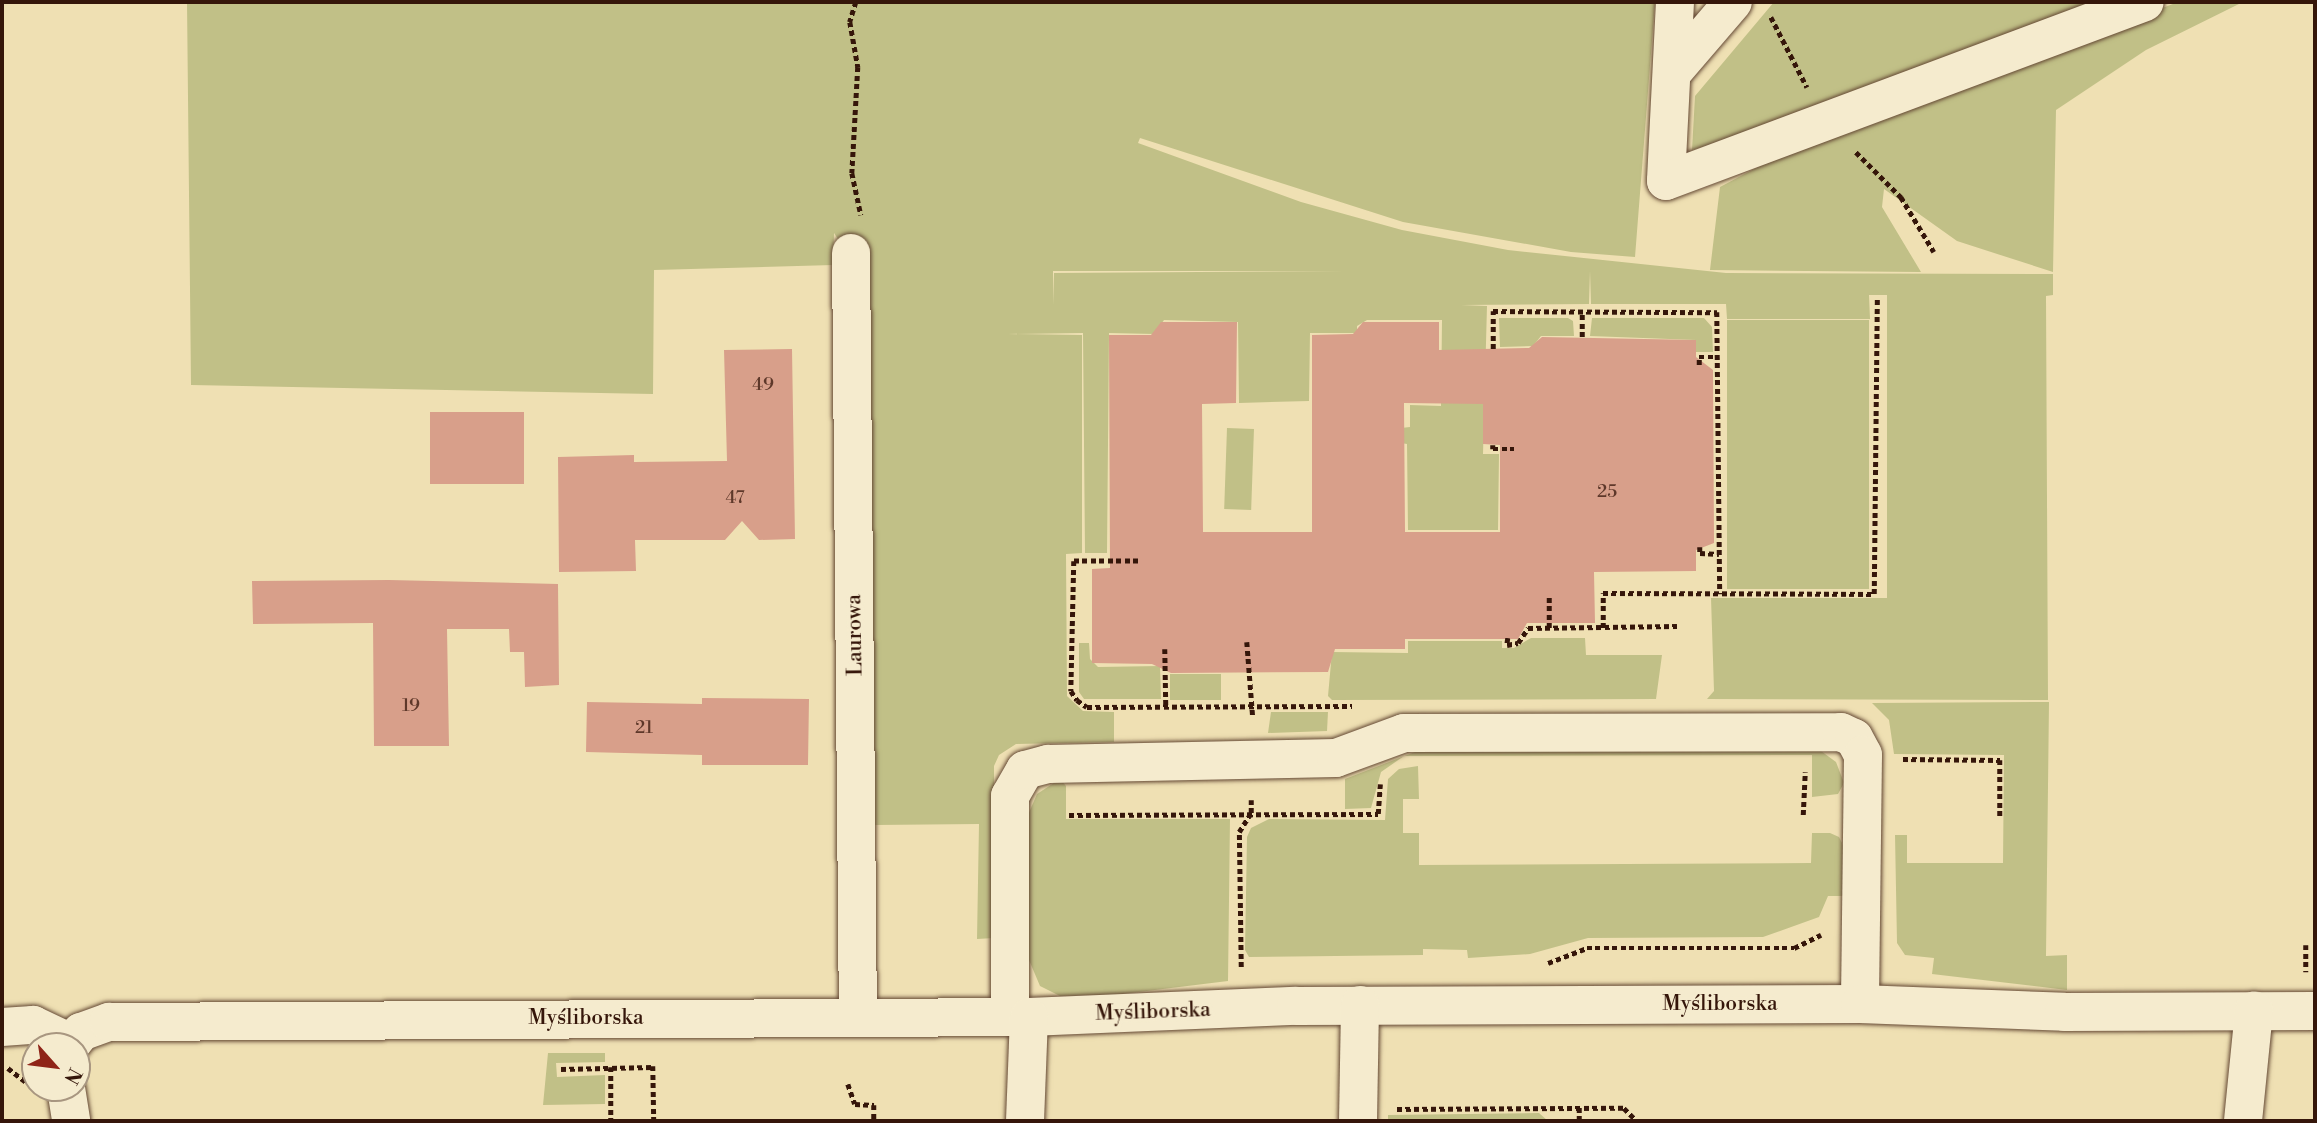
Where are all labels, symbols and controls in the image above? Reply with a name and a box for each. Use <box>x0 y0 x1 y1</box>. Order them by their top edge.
house number: 49 <box>752 374 774 396</box>
house number: 25 <box>1597 481 1617 503</box>
house number: 47 <box>725 487 745 509</box>
street label: Laurowa <box>842 594 868 676</box>
house number: 19 <box>402 695 420 717</box>
house number: 21 <box>635 717 653 739</box>
street label: Myśliborska <box>1662 991 1778 1017</box>
street label: Myśliborska <box>1095 997 1211 1027</box>
street label: Myśliborska <box>528 1005 644 1031</box>
north arrow <box>21 1032 91 1102</box>
text: N <box>59 1064 87 1088</box>

